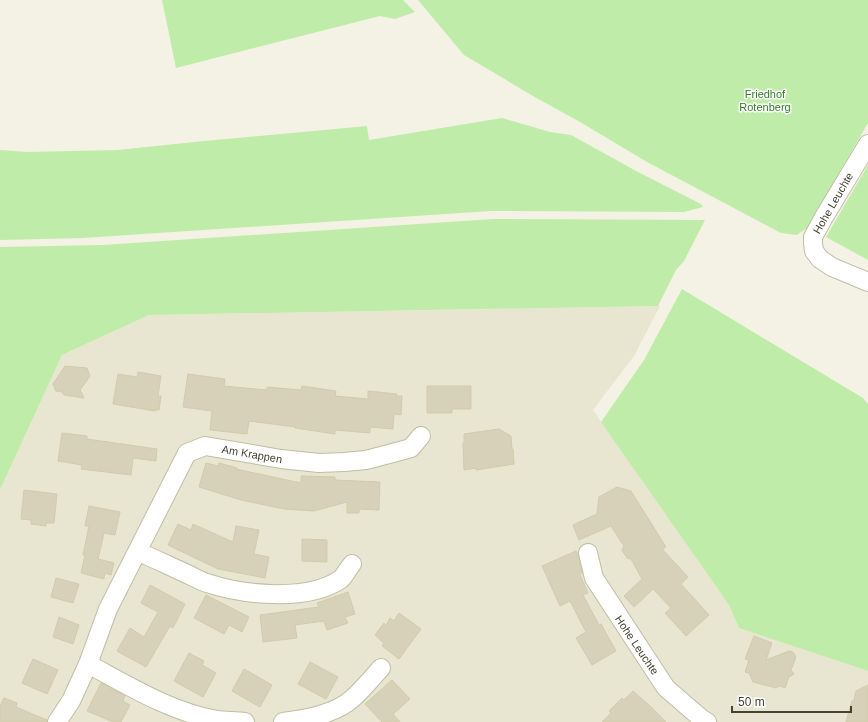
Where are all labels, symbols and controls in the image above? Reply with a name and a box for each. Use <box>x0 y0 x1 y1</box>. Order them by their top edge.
park label: Friedhof Rotenberg <box>739 88 791 113</box>
street label: Hohe Leuchte <box>811 170 855 236</box>
street label: Am Krappen <box>221 443 283 465</box>
street label: Hohe Leuchte <box>613 613 661 677</box>
scale bar <box>732 688 851 714</box>
text: 50 m <box>738 695 765 709</box>

